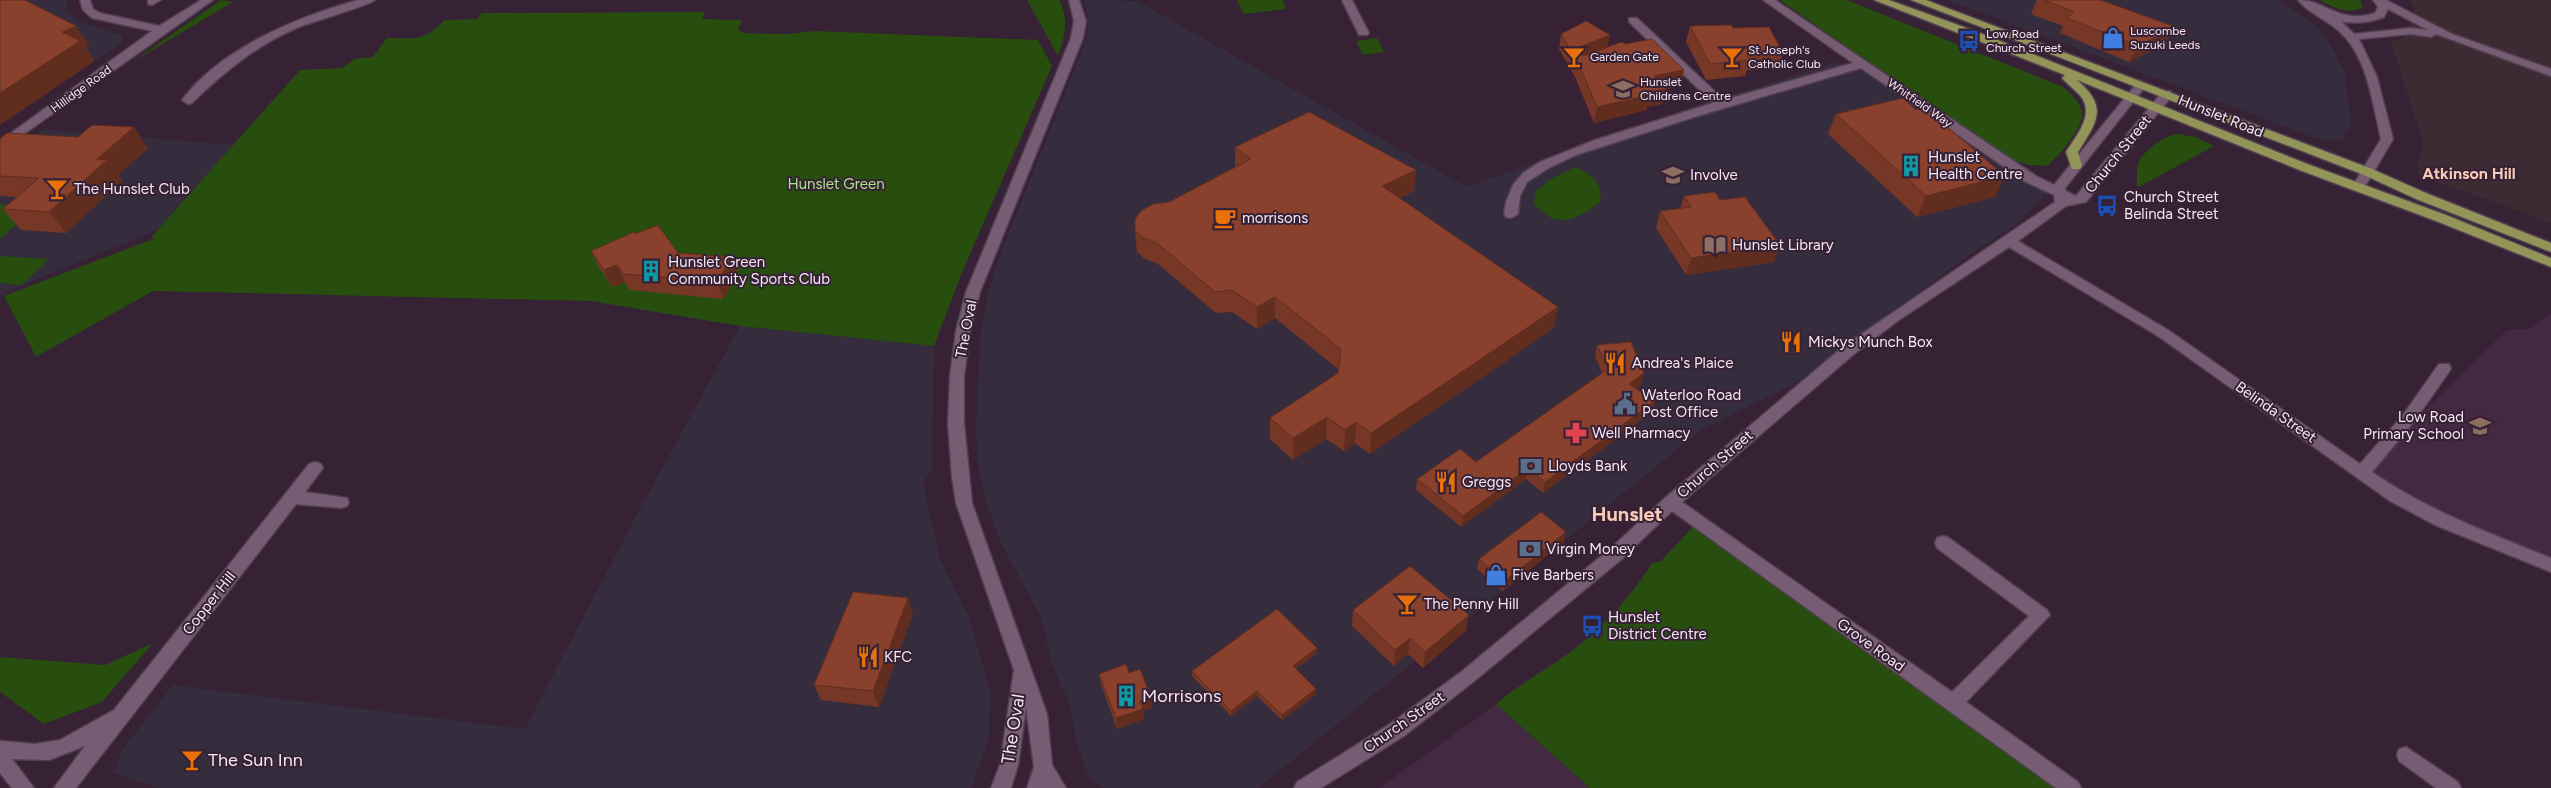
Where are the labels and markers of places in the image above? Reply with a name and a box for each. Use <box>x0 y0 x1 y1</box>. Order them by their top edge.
place label: Luscombe Suzuki Leeds <box>2130 24 2201 52</box>
shop icon: Luscombe Suzuki Leeds <box>2100 25 2126 51</box>
place label: Low Road Church Street <box>1986 27 2062 55</box>
bus stop icon: Low Road Church Street <box>1956 28 1982 54</box>
place label: St Joseph's Catholic Club <box>1748 43 1821 71</box>
bar icon: Garden Gate <box>1561 44 1587 70</box>
bar icon: St Joseph's Catholic Club <box>1719 44 1745 70</box>
place label: Garden Gate <box>1590 50 1659 64</box>
place label: Hunslet Childrens Centre <box>1640 75 1731 103</box>
school or university icon: Hunslet Childrens Centre <box>1610 76 1636 102</box>
place label: Hunslet Health Centre <box>1928 148 2022 183</box>
building icon: Hunslet Health Centre <box>1898 153 1924 179</box>
school or university icon: Involve <box>1660 162 1686 188</box>
place label: Involve <box>1690 166 1738 184</box>
bar icon: The Hunslet Club <box>44 176 70 202</box>
place label: The Hunslet Club <box>74 180 190 198</box>
place label: Church Street Belinda Street <box>2124 188 2219 223</box>
bus stop icon: Church Street Belinda Street <box>2094 193 2120 219</box>
cafe icon: morrisons <box>1212 205 1238 231</box>
place label: morrisons <box>1242 209 1308 227</box>
library icon: Hunslet Library <box>1702 232 1728 258</box>
place label: Hunslet Library <box>1732 236 1834 254</box>
place label: Hunslet Green Community Sports Club <box>668 253 830 288</box>
building icon: Hunslet Green Community Sports Club <box>638 258 664 284</box>
restaurant icon: Mickys Munch Box <box>1778 329 1804 355</box>
place label: Mickys Munch Box <box>1808 333 1933 351</box>
restaurant icon: Andrea's Plaice <box>1602 350 1628 376</box>
place label: Andrea's Plaice <box>1632 354 1733 372</box>
place label: Waterloo Road Post Office <box>1642 386 1741 421</box>
public building icon: Waterloo Road Post Office <box>1612 391 1638 417</box>
place label: Low Road Primary School <box>2363 408 2464 443</box>
school or university icon: Low Road Primary School <box>2467 413 2493 439</box>
pharmacy icon: Well Pharmacy <box>1563 420 1589 446</box>
place label: Well Pharmacy <box>1592 424 1690 442</box>
bank icon: Lloyds Bank <box>1518 453 1544 479</box>
place label: Lloyds Bank <box>1548 457 1628 475</box>
restaurant icon: Greggs <box>1433 469 1459 495</box>
place label: Greggs <box>1462 473 1511 491</box>
bank icon: Virgin Money <box>1517 536 1543 562</box>
place label: Virgin Money <box>1546 540 1635 558</box>
shop icon: Five Barbers <box>1483 562 1509 588</box>
place label: Five Barbers <box>1512 566 1594 584</box>
bar icon: The Penny Hill <box>1394 591 1420 617</box>
place label: The Penny Hill <box>1424 595 1519 613</box>
place label: Hunslet District Centre <box>1608 608 1707 643</box>
bus stop icon: Hunslet District Centre <box>1579 613 1605 639</box>
restaurant icon: KFC <box>855 644 881 670</box>
place label: KFC <box>884 648 912 666</box>
building icon: Morrisons <box>1113 683 1139 709</box>
place label: Morrisons <box>1142 685 1221 707</box>
bar icon: The Sun Inn <box>179 747 205 773</box>
place label: The Sun Inn <box>208 749 303 771</box>

